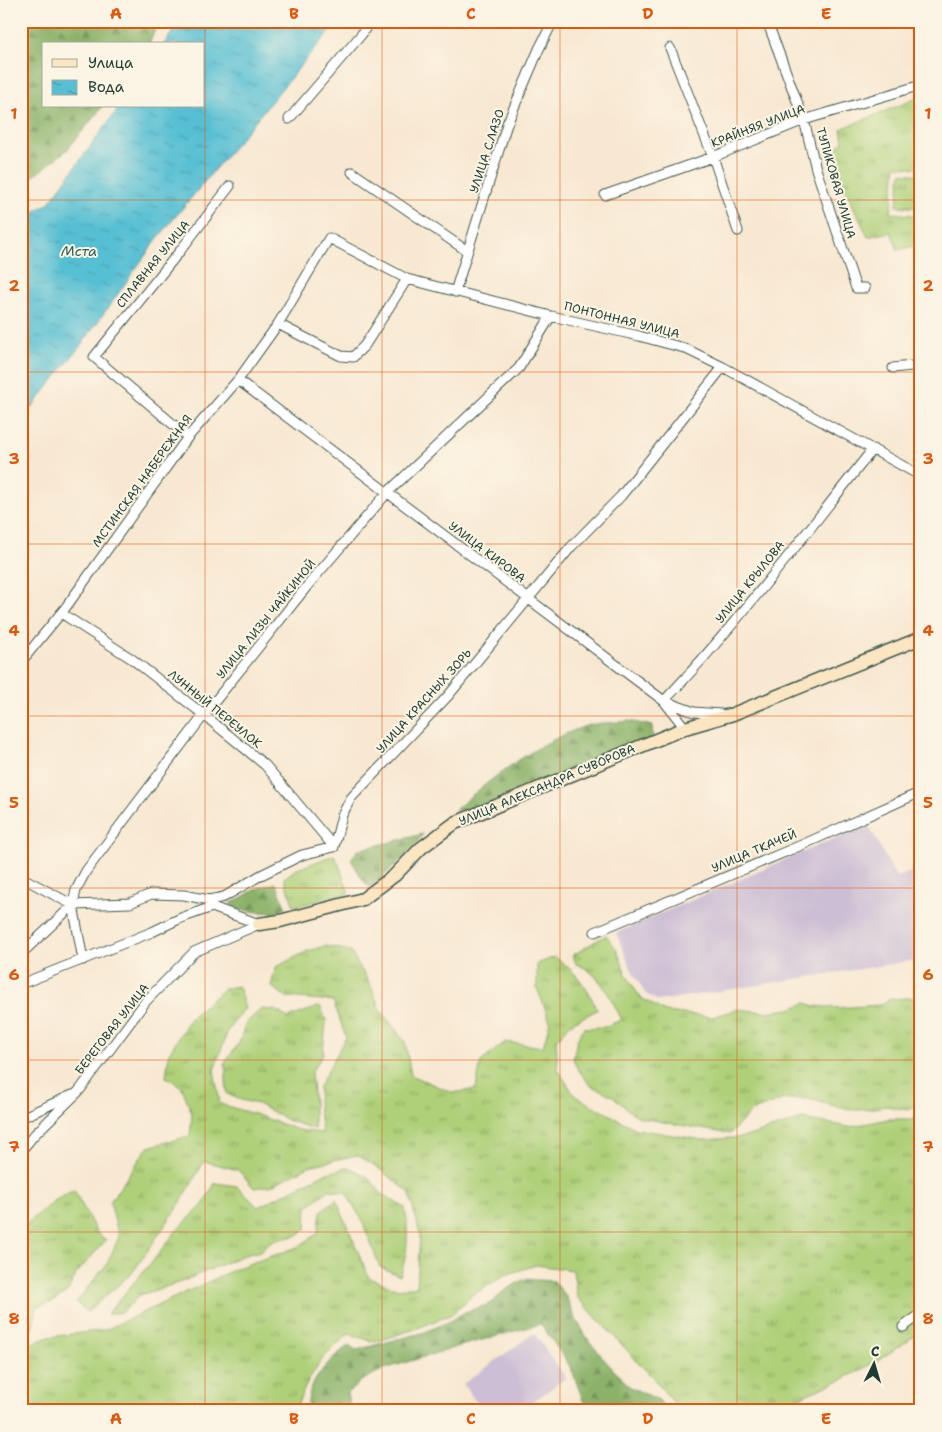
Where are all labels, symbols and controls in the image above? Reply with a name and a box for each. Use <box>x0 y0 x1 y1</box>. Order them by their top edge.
text: A <box>110 3 122 24</box>
text: B <box>289 3 299 24</box>
text: C <box>466 3 476 24</box>
text: D <box>642 3 654 24</box>
text: E <box>821 3 831 24</box>
legend <box>42 42 205 108</box>
text: Улица <box>88 53 134 73</box>
text: Вода <box>88 77 125 97</box>
street label: КРАЙНЯЯ УЛИЦА <box>709 101 808 151</box>
text: 1 <box>10 103 18 124</box>
text: 1 <box>924 103 932 124</box>
street label: УЛИЦА С.ЛАЗО <box>466 107 508 195</box>
street label: ТУПИКОВАЯ УЛИЦА <box>812 126 860 241</box>
street label: СПЛАВНАЯ УЛИЦА <box>113 217 194 311</box>
water label: Мста <box>61 242 97 260</box>
text: 2 <box>8 275 20 296</box>
text: 2 <box>922 275 934 296</box>
street label: ПОНТОННАЯ УЛИЦА <box>563 298 682 342</box>
street label: МСТИНСКАЯ НАБЕРЕЖНАЯ <box>89 412 195 550</box>
text: 3 <box>8 448 20 469</box>
text: 3 <box>922 448 934 469</box>
street label: УЛИЦА КИРОВА <box>445 518 529 586</box>
street label: УЛИЦА КРЫЛОВА <box>712 537 788 627</box>
street label: УЛИЦА ЛИЗЫ ЧАЙКИНОЙ <box>213 556 319 682</box>
text: 4 <box>8 620 20 641</box>
text: 4 <box>922 620 934 641</box>
street label: УЛИЦА КРАСНЫХ ЗОРЬ <box>373 645 475 757</box>
street label: ЛУННЫЙ ПЕРЕУЛОК <box>165 666 265 752</box>
street label: УЛИЦА АЛЕКСАНДРА СУВОРОВА <box>456 740 638 830</box>
text: 5 <box>9 792 19 813</box>
text: 5 <box>923 792 933 813</box>
street label: УЛИЦА ТКАЧЕЙ <box>709 826 799 876</box>
text: 6 <box>8 964 20 985</box>
text: 6 <box>922 964 934 985</box>
street label: БЕРЕГОВАЯ УЛИЦА <box>71 980 153 1078</box>
text: 7 <box>8 1136 20 1157</box>
text: 7 <box>922 1136 934 1157</box>
text: 8 <box>8 1308 20 1329</box>
text: 8 <box>922 1308 934 1329</box>
north arrow <box>850 1340 900 1390</box>
text: С <box>870 1342 880 1360</box>
text: A <box>110 1408 122 1429</box>
text: B <box>289 1408 299 1429</box>
text: C <box>466 1408 476 1429</box>
text: D <box>642 1408 654 1429</box>
text: E <box>821 1408 831 1429</box>

